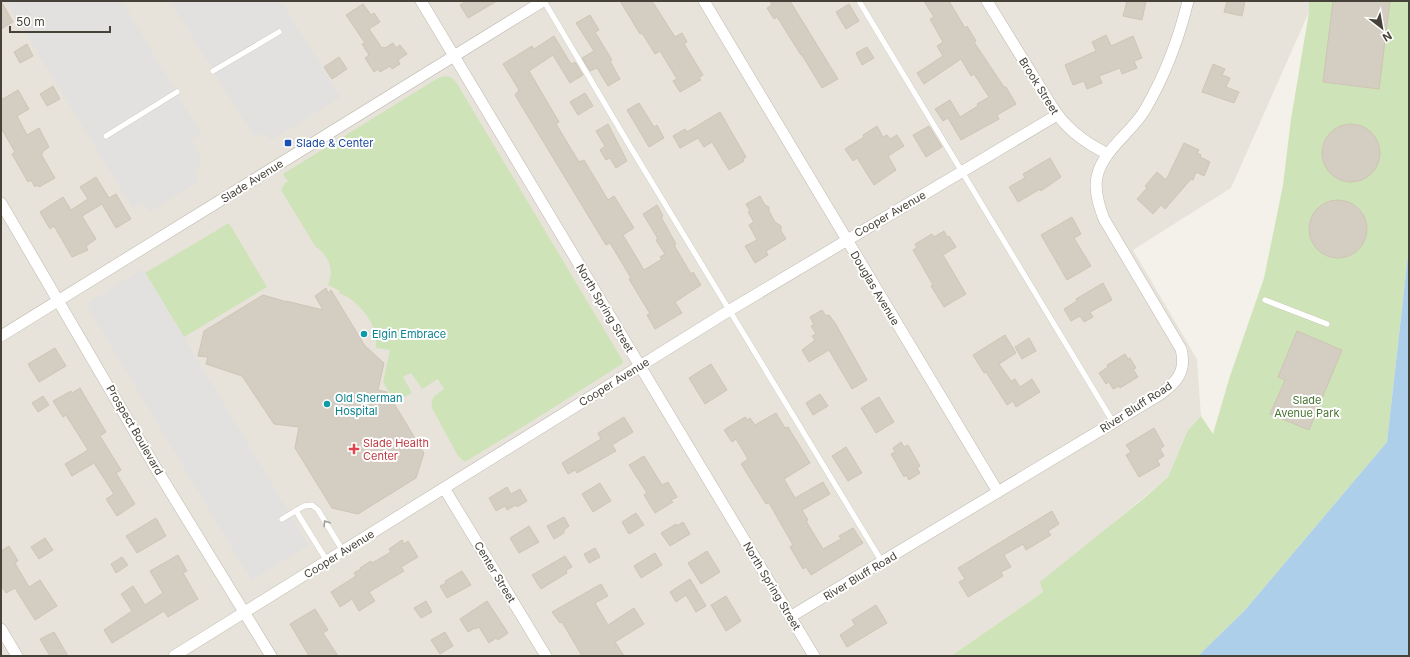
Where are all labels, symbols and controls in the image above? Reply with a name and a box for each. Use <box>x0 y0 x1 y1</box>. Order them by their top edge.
scale bar <box>10 8 110 34</box>
north arrow <box>1362 8 1402 48</box>
text: 50 m <box>16 14 45 29</box>
text: N <box>1380 28 1394 45</box>
street label: Brook Street <box>1016 55 1062 117</box>
place label: Slade & Center <box>296 136 373 150</box>
marker: Slade & Center <box>283 138 293 148</box>
street label: Slade Avenue <box>218 156 286 206</box>
street label: Cooper Avenue <box>852 188 928 240</box>
street label: Douglas Avenue <box>847 248 903 328</box>
street label: North Spring Street <box>573 261 637 355</box>
place label: Elgin Embrace <box>372 327 446 341</box>
marker: Elgin Embrace <box>359 329 369 339</box>
street label: Cooper Avenue <box>576 355 652 409</box>
street label: River Bluff Road <box>1097 379 1175 435</box>
street label: Prospect Boulevard <box>104 382 166 478</box>
place label: Old Sherman Hospital <box>335 391 403 418</box>
park label: Slade Avenue Park <box>1274 393 1340 420</box>
marker: Old Sherman Hospital <box>322 399 332 409</box>
place label: Slade Health Center <box>363 436 429 463</box>
marker: Slade Health Center <box>348 443 360 455</box>
one-way arrow <box>324 520 331 527</box>
street label: Cooper Avenue <box>301 527 377 581</box>
street label: Center Street <box>471 539 519 606</box>
street label: North Spring Street <box>740 539 804 633</box>
street label: River Bluff Road <box>821 549 899 603</box>

